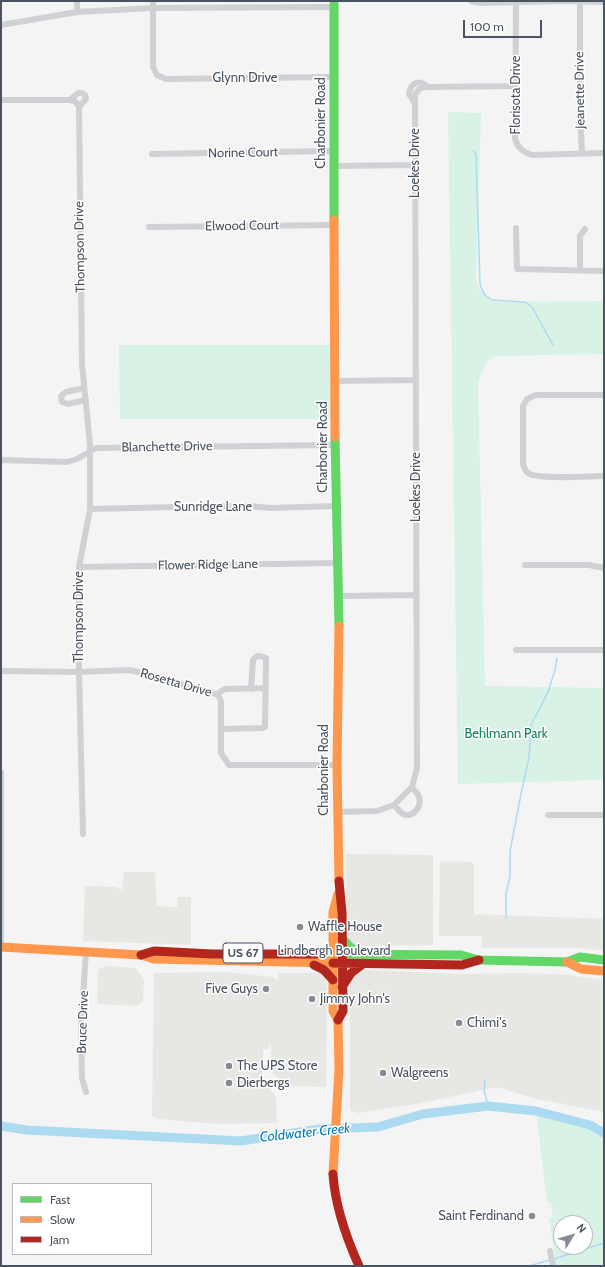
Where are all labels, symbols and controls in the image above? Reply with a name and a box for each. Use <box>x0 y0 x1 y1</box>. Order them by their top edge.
scale bar <box>465 12 544 38</box>
text: 100 m <box>470 19 504 34</box>
street label: Jeanette Drive <box>572 51 588 129</box>
street label: Florisota Drive <box>508 56 524 134</box>
street label: Glynn Drive <box>213 70 277 86</box>
street label: Charbonier Road <box>313 77 329 169</box>
street label: Loekes Drive <box>407 128 423 198</box>
street label: Norine Court <box>208 145 278 161</box>
street label: Thompson Drive <box>71 201 89 293</box>
street label: Elwood Court <box>205 218 279 234</box>
street label: Charbonier Road <box>315 401 331 493</box>
street label: Blanchette Drive <box>121 438 213 456</box>
street label: Loekes Drive <box>408 452 424 522</box>
street label: Sunridge Lane <box>174 499 252 515</box>
street label: Flower Ridge Lane <box>158 556 258 574</box>
street label: Thompson Drive <box>71 571 87 663</box>
street label: Rosetta Drive <box>138 665 214 701</box>
street label: Charbonier Road <box>316 724 332 816</box>
park label: Behlmann Park <box>464 726 548 742</box>
place label: Waffle House <box>308 919 382 935</box>
marker: Waffle House <box>295 922 305 932</box>
road number: US 67 <box>223 943 263 963</box>
street label: Lindbergh Boulevard <box>277 943 391 959</box>
place label: Five Guys <box>205 981 258 997</box>
marker: Five Guys <box>261 984 271 994</box>
street label: Bruce Drive <box>74 990 92 1054</box>
place label: Jimmy John's <box>320 991 390 1007</box>
marker: Jimmy John's <box>307 994 317 1004</box>
place label: Chimi's <box>467 1015 507 1031</box>
marker: Chimi's <box>454 1018 464 1028</box>
place label: The UPS Store <box>237 1058 317 1074</box>
marker: The UPS Store <box>224 1061 234 1071</box>
place label: Walgreens <box>391 1065 448 1081</box>
marker: Walgreens <box>378 1068 388 1078</box>
place label: Dierbergs <box>237 1075 290 1091</box>
marker: Dierbergs <box>224 1078 234 1088</box>
water label: Coldwater Creek <box>259 1120 351 1146</box>
legend <box>12 1183 152 1255</box>
text: Fast <box>50 1192 70 1207</box>
place label: Saint Ferdinand <box>438 1208 524 1224</box>
marker: Saint Ferdinand <box>527 1211 537 1221</box>
text: Slow <box>50 1212 75 1227</box>
north arrow <box>553 1215 593 1255</box>
text: N <box>574 1221 590 1236</box>
text: Jam <box>50 1232 69 1247</box>

